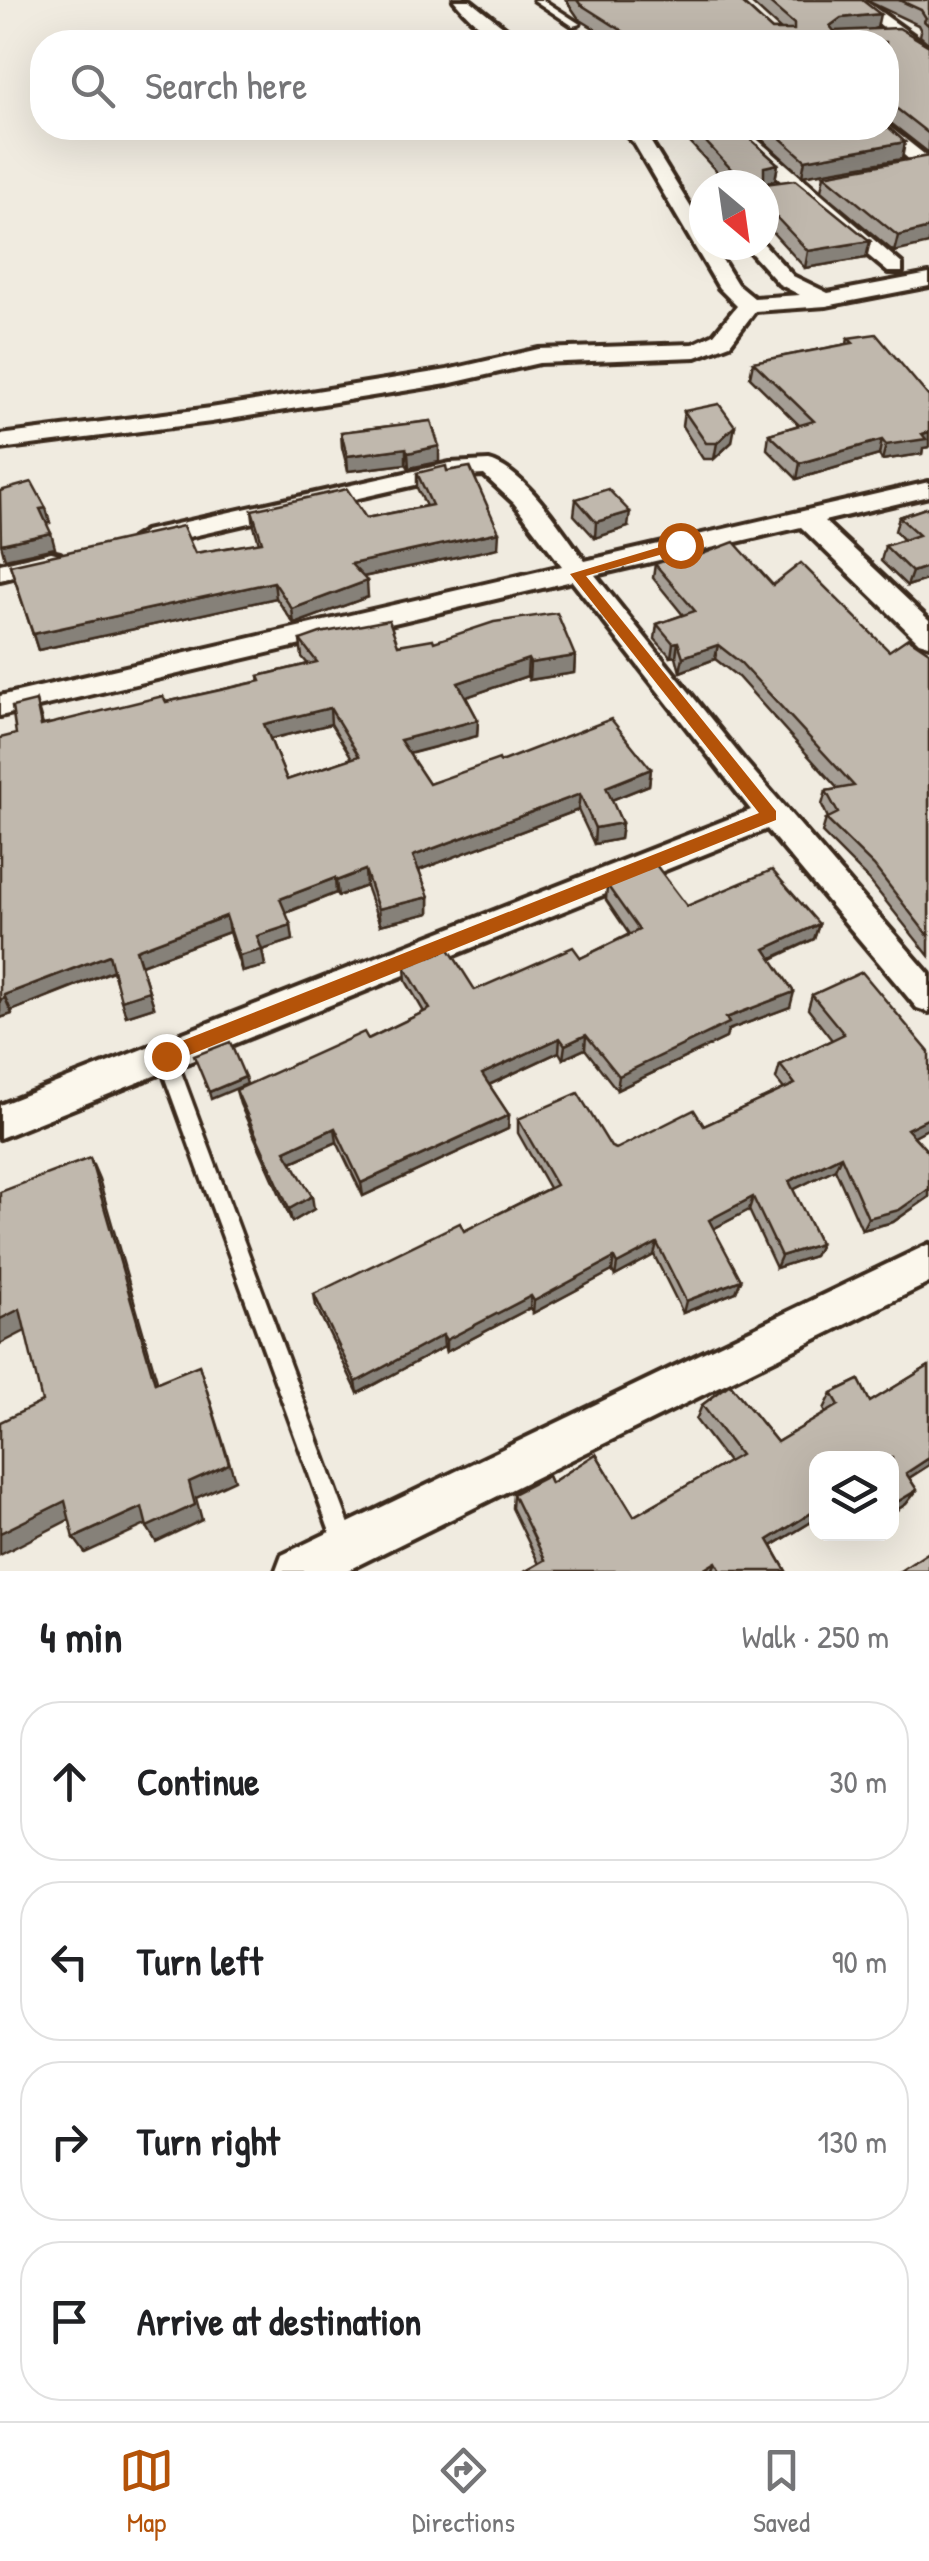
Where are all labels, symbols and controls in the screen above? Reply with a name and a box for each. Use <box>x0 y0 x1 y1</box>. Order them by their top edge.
search box <box>30 30 899 140</box>
icon: search <box>65 58 120 113</box>
text: Search here <box>145 59 307 111</box>
north arrow <box>689 170 779 260</box>
route start <box>658 523 704 569</box>
route end <box>144 1034 190 1080</box>
map controls <box>809 1451 899 1541</box>
button: layers <box>809 1451 899 1541</box>
text: 4 min <box>40 1608 122 1665</box>
text: Walk · 250 m <box>742 1615 889 1658</box>
icon: ahead <box>42 1754 97 1809</box>
text: Continue <box>137 1755 259 1807</box>
text: 30 m <box>829 1760 887 1803</box>
icon: left <box>42 1934 97 1989</box>
text: Turn left <box>137 1935 262 1987</box>
text: 90 m <box>832 1940 887 1983</box>
icon: right <box>42 2114 97 2169</box>
text: Turn right <box>137 2115 280 2167</box>
text: 130 m <box>818 2120 887 2163</box>
icon: arrive <box>42 2294 97 2349</box>
text: Arrive at destination <box>137 2295 421 2347</box>
tab: Map <box>119 2443 174 2541</box>
tab: Directions <box>412 2443 515 2541</box>
tab: Saved <box>753 2443 810 2541</box>

